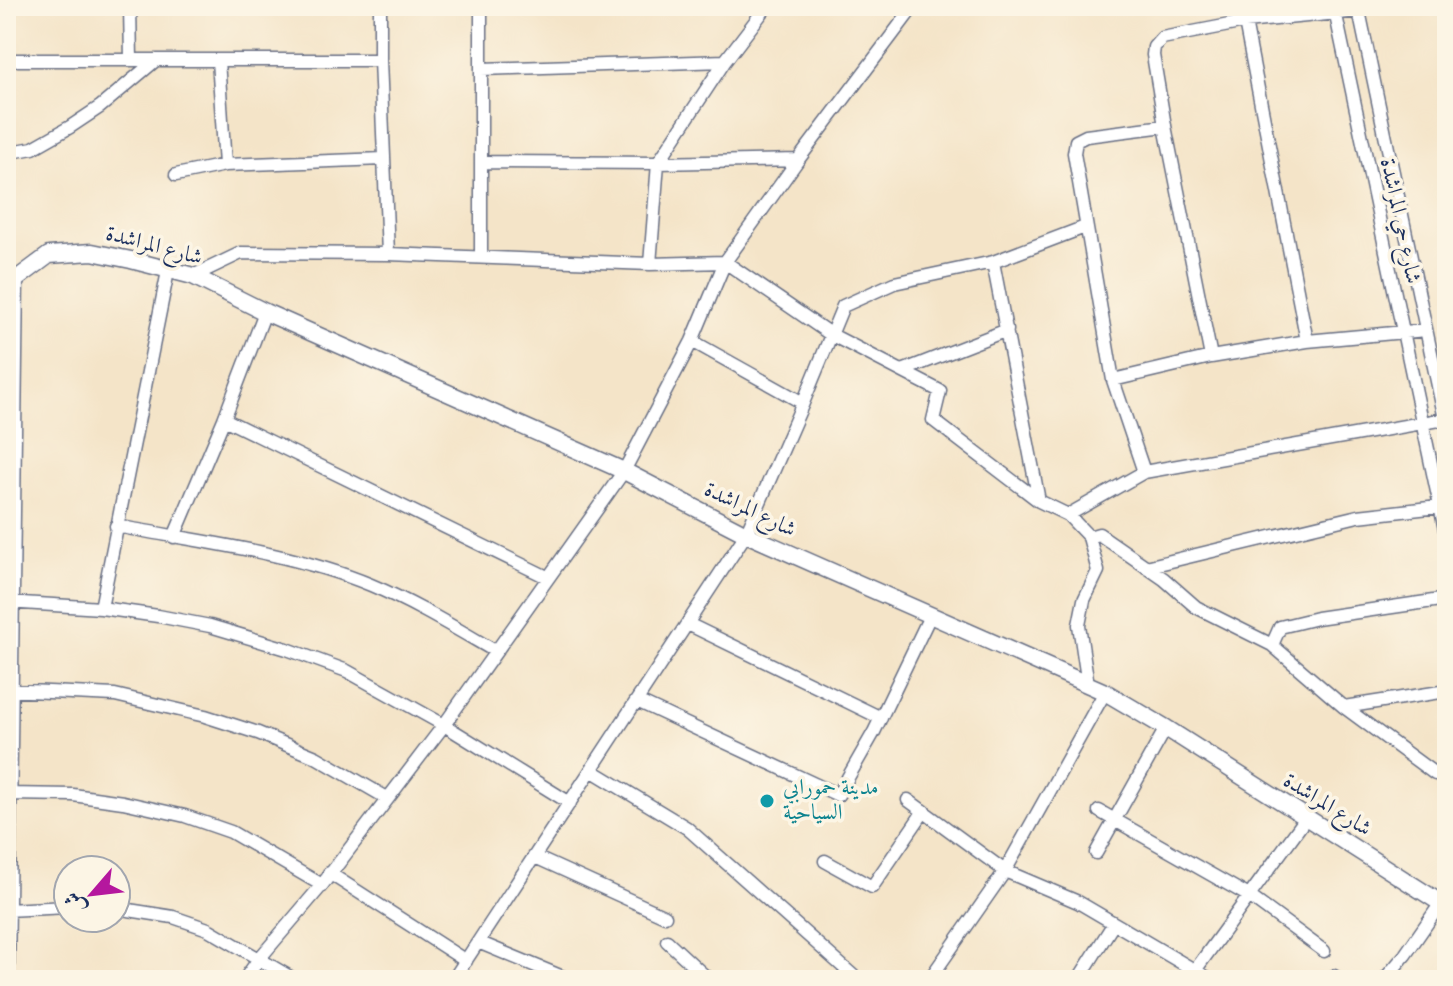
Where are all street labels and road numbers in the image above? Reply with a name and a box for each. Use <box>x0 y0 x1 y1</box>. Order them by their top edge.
street label: شارع حي المراشدة <box>1370 156 1427 287</box>
street label: شارع المراشدة <box>102 220 205 275</box>
street label: شارع المراشدة <box>698 476 801 547</box>
street label: شارع المراشدة <box>1276 767 1376 846</box>

